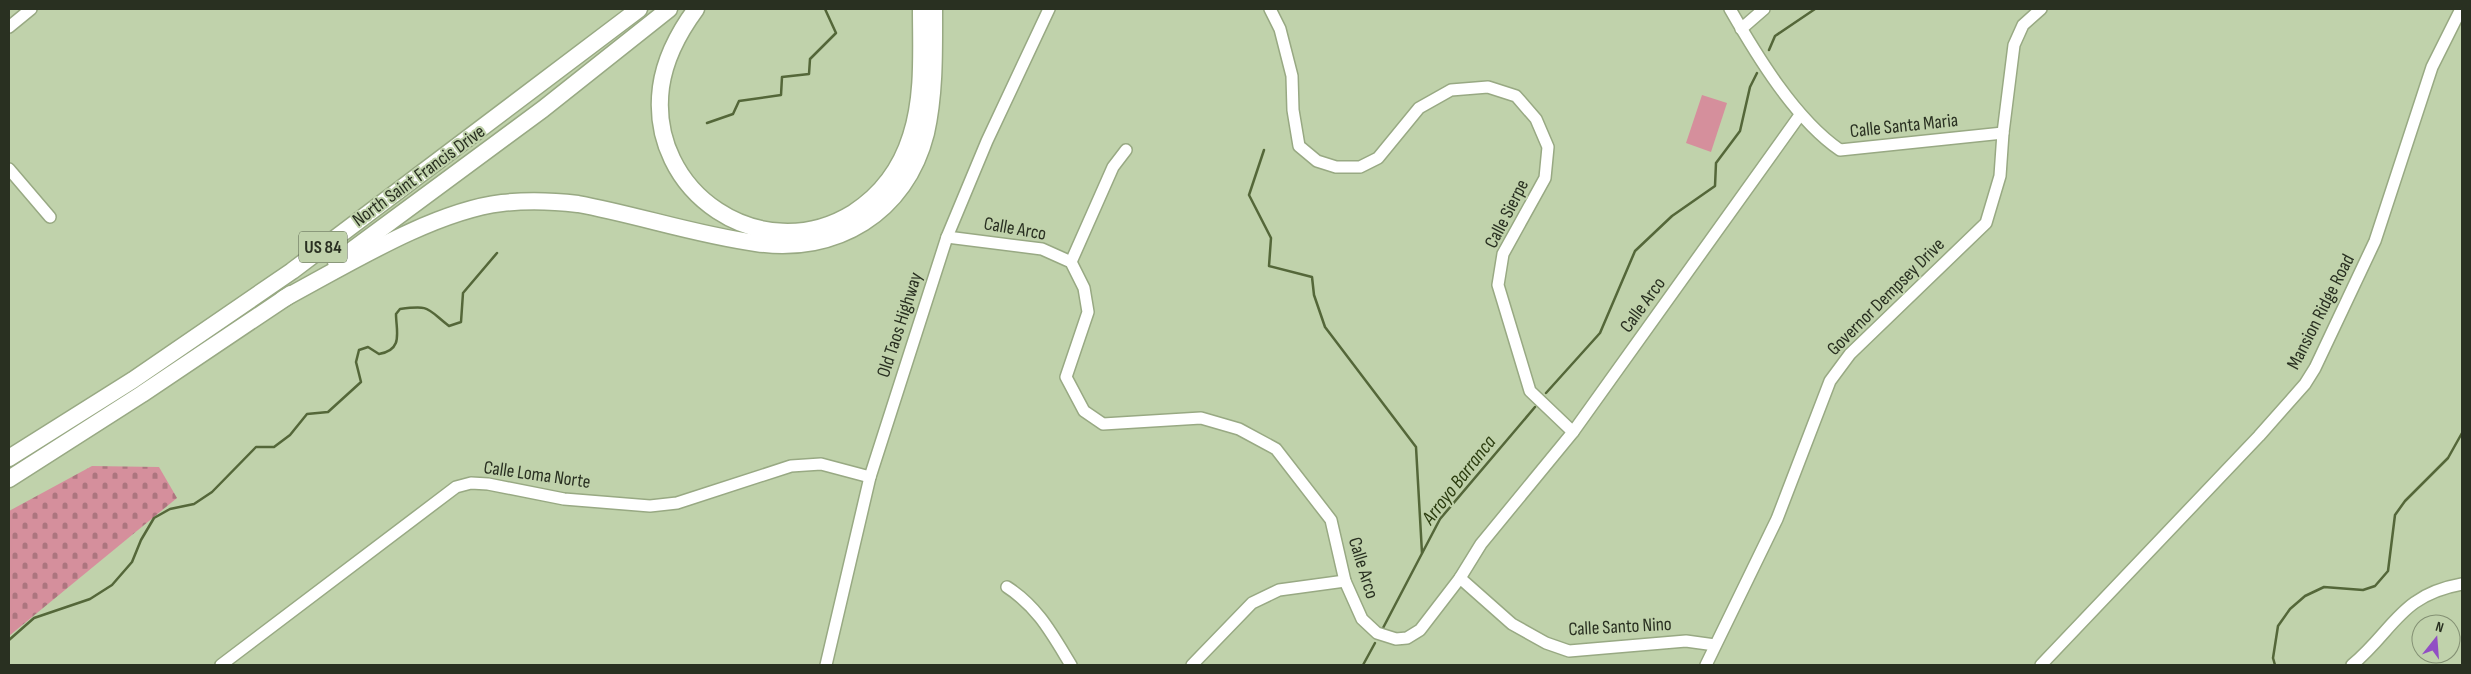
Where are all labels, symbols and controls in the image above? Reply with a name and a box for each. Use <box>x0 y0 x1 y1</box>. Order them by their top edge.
street label: Calle Santa Maria <box>1849 109 1959 143</box>
street label: North Saint Francis Drive <box>348 120 490 232</box>
street label: Calle Sierpe <box>1480 176 1534 252</box>
street label: Calle Arco <box>982 212 1048 246</box>
road number: US 84 <box>299 232 347 262</box>
street label: Governor Dempsey Drive <box>1822 233 1950 361</box>
street label: Mansion Ridge Road <box>2282 251 2360 373</box>
street label: Old Taos Highway <box>872 269 928 380</box>
street label: Calle Arco <box>1615 273 1671 337</box>
water label: Arroyo Barranca <box>1416 431 1501 530</box>
street label: Calle Loma Norte <box>482 456 592 494</box>
street label: Calle Arco <box>1343 535 1383 601</box>
street label: Calle Santo Nino <box>1568 613 1672 641</box>
north arrow <box>2411 614 2461 664</box>
text: N <box>2434 618 2446 636</box>

